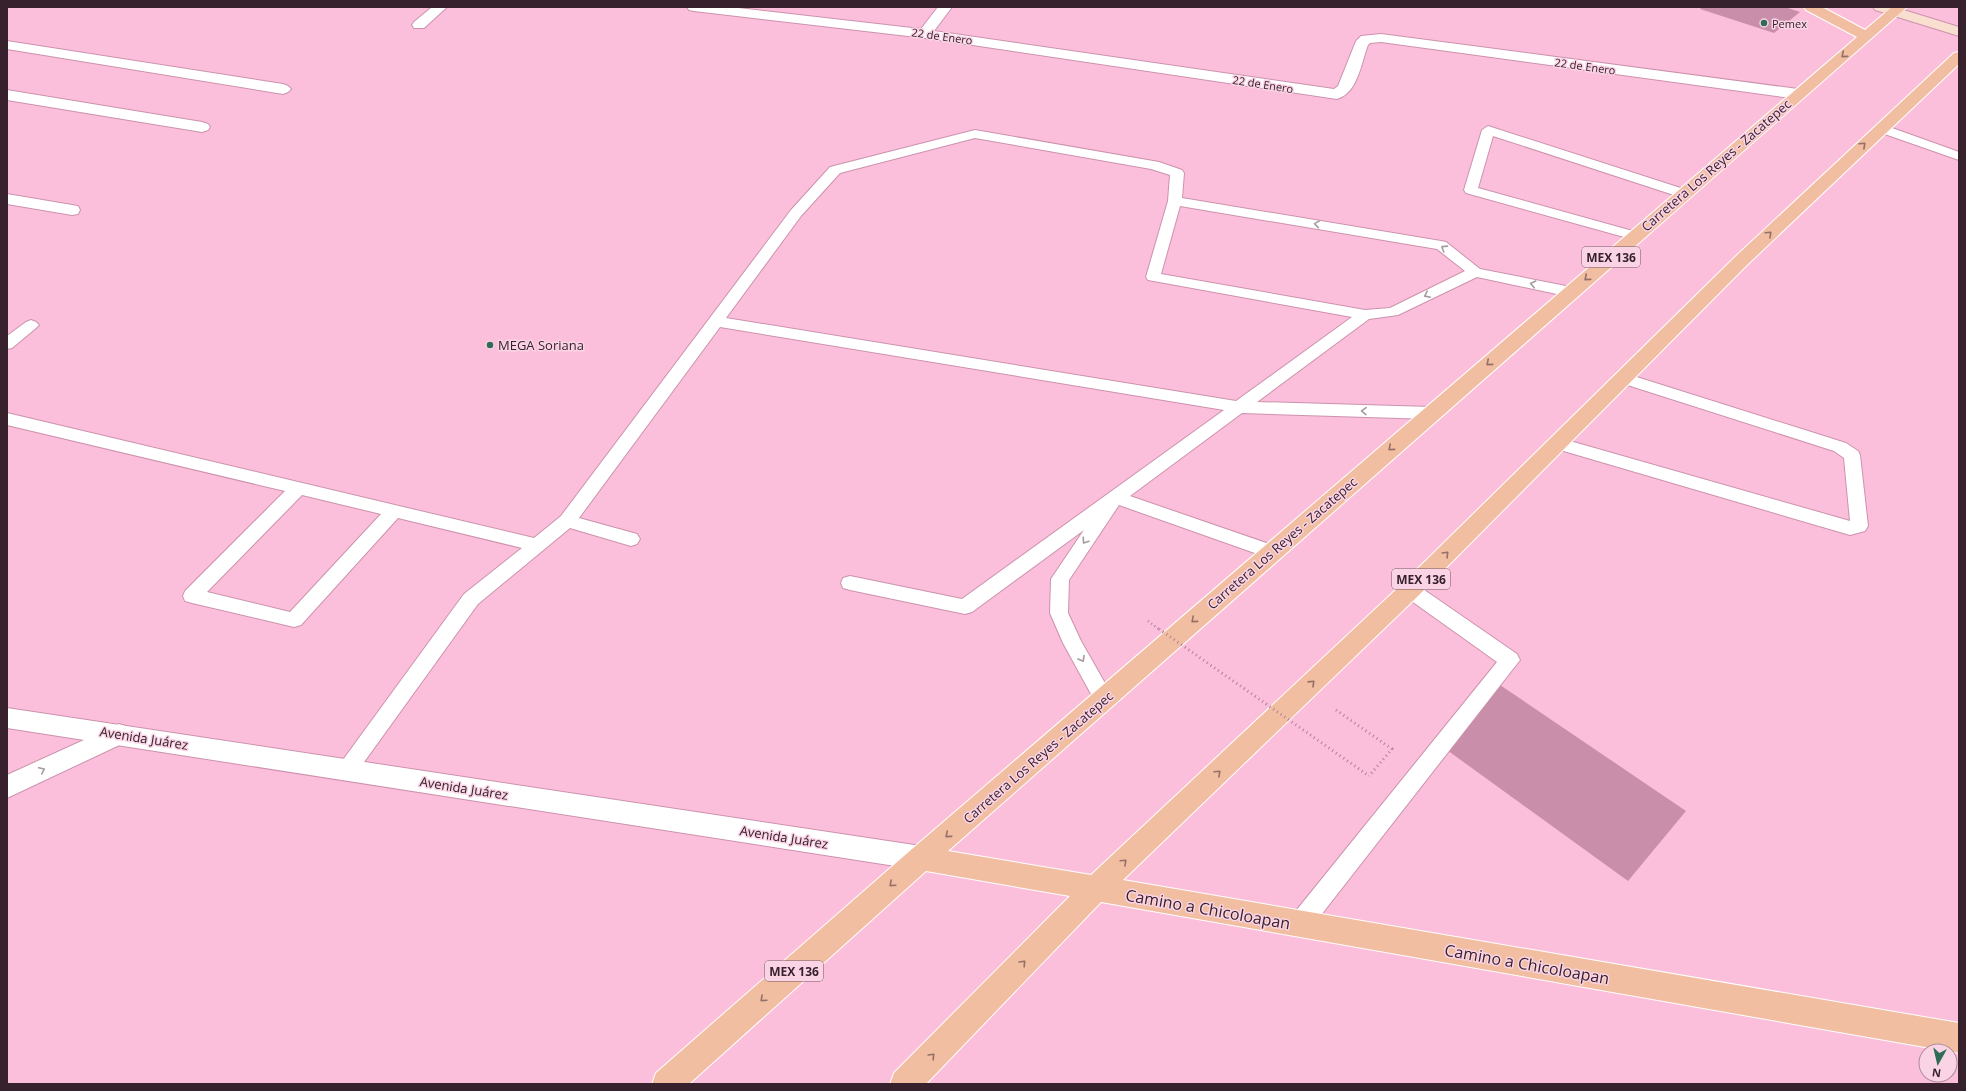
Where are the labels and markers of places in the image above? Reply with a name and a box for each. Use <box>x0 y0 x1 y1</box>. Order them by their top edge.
place label: Pemex <box>1772 16 1807 31</box>
marker: Pemex <box>1759 18 1769 28</box>
place label: MEGA Soriana <box>498 336 584 354</box>
marker: MEGA Soriana <box>485 340 495 350</box>

